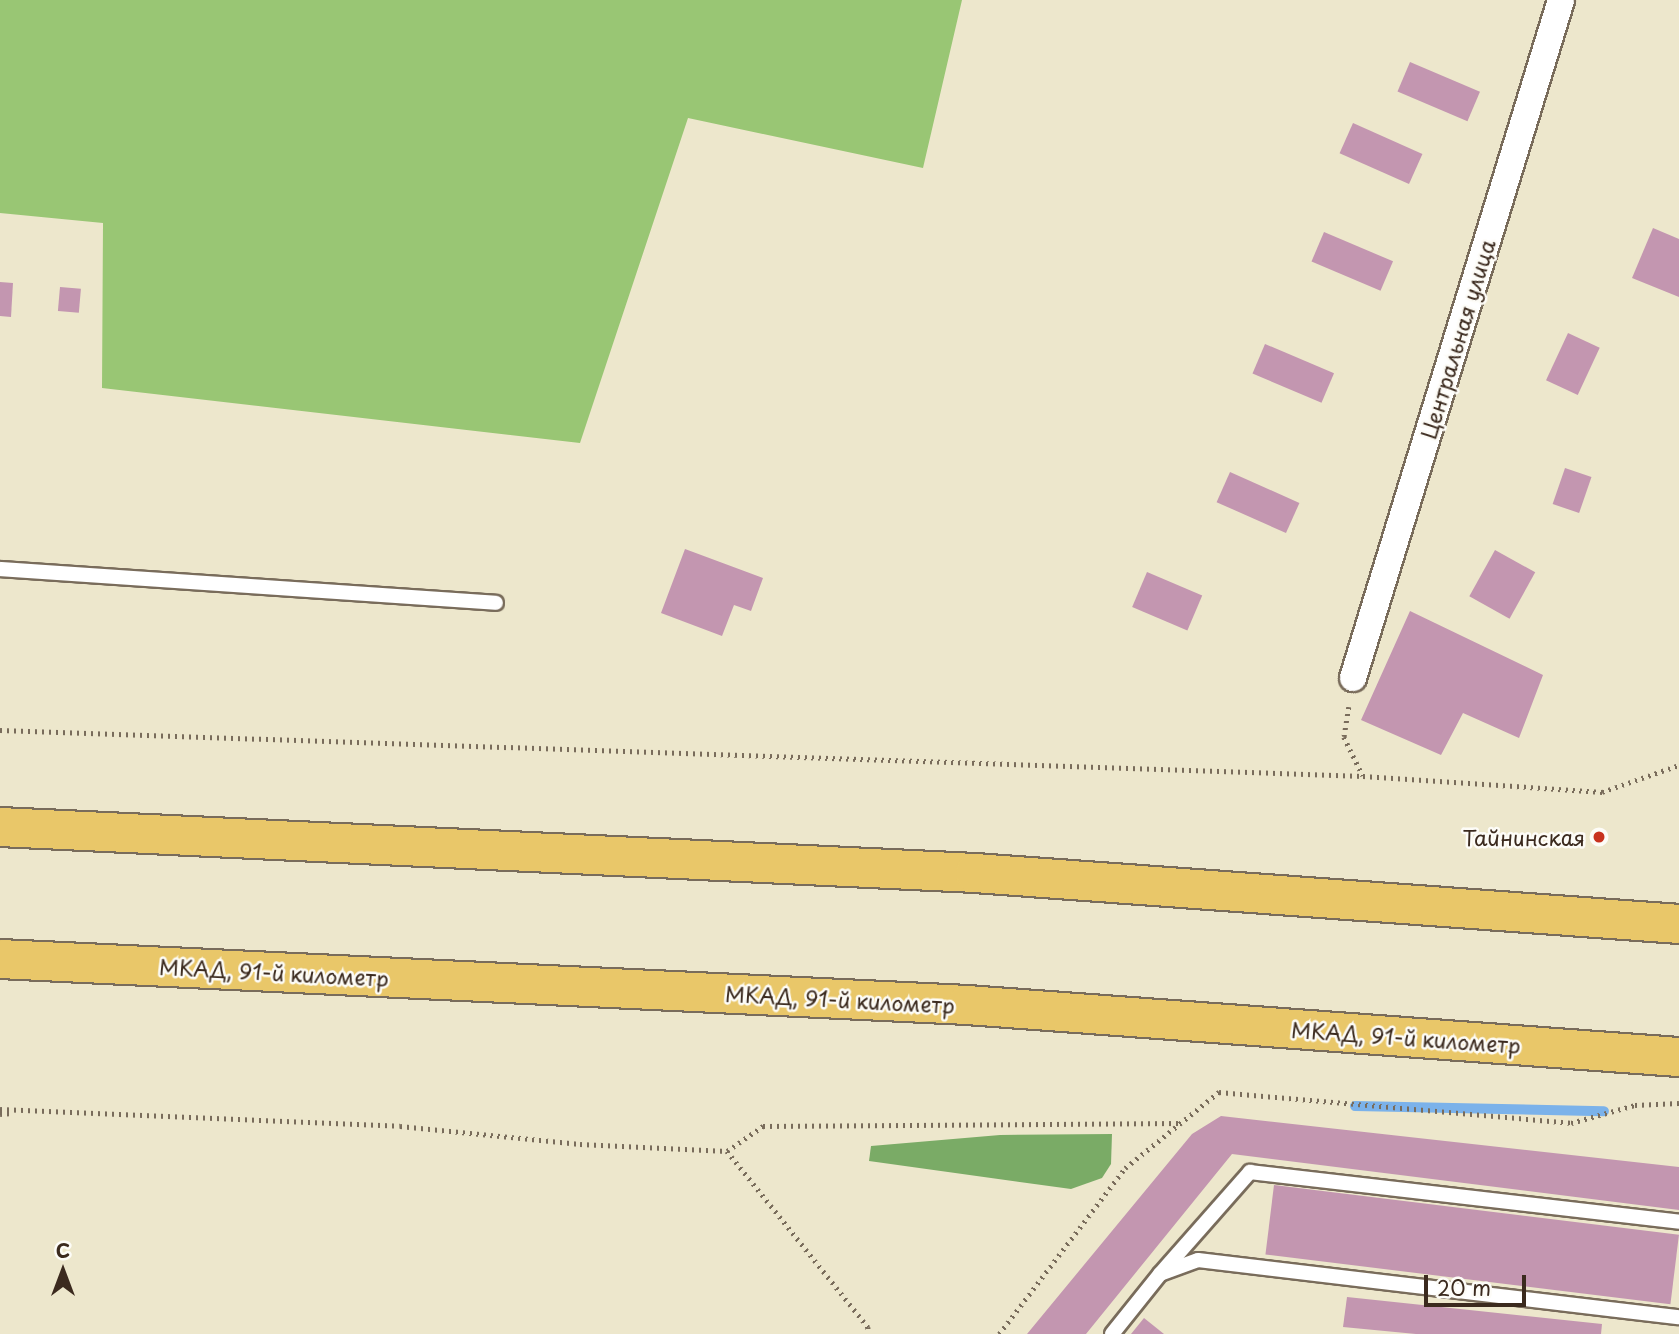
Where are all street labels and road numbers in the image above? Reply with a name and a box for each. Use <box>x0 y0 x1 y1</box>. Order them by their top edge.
street label: Центральная улица <box>1415 236 1499 442</box>
street label: МКАД, 91-й километр <box>159 953 389 991</box>
street label: МКАД, 91-й километр <box>725 980 955 1018</box>
street label: МКАД, 91-й километр <box>1291 1016 1521 1058</box>

